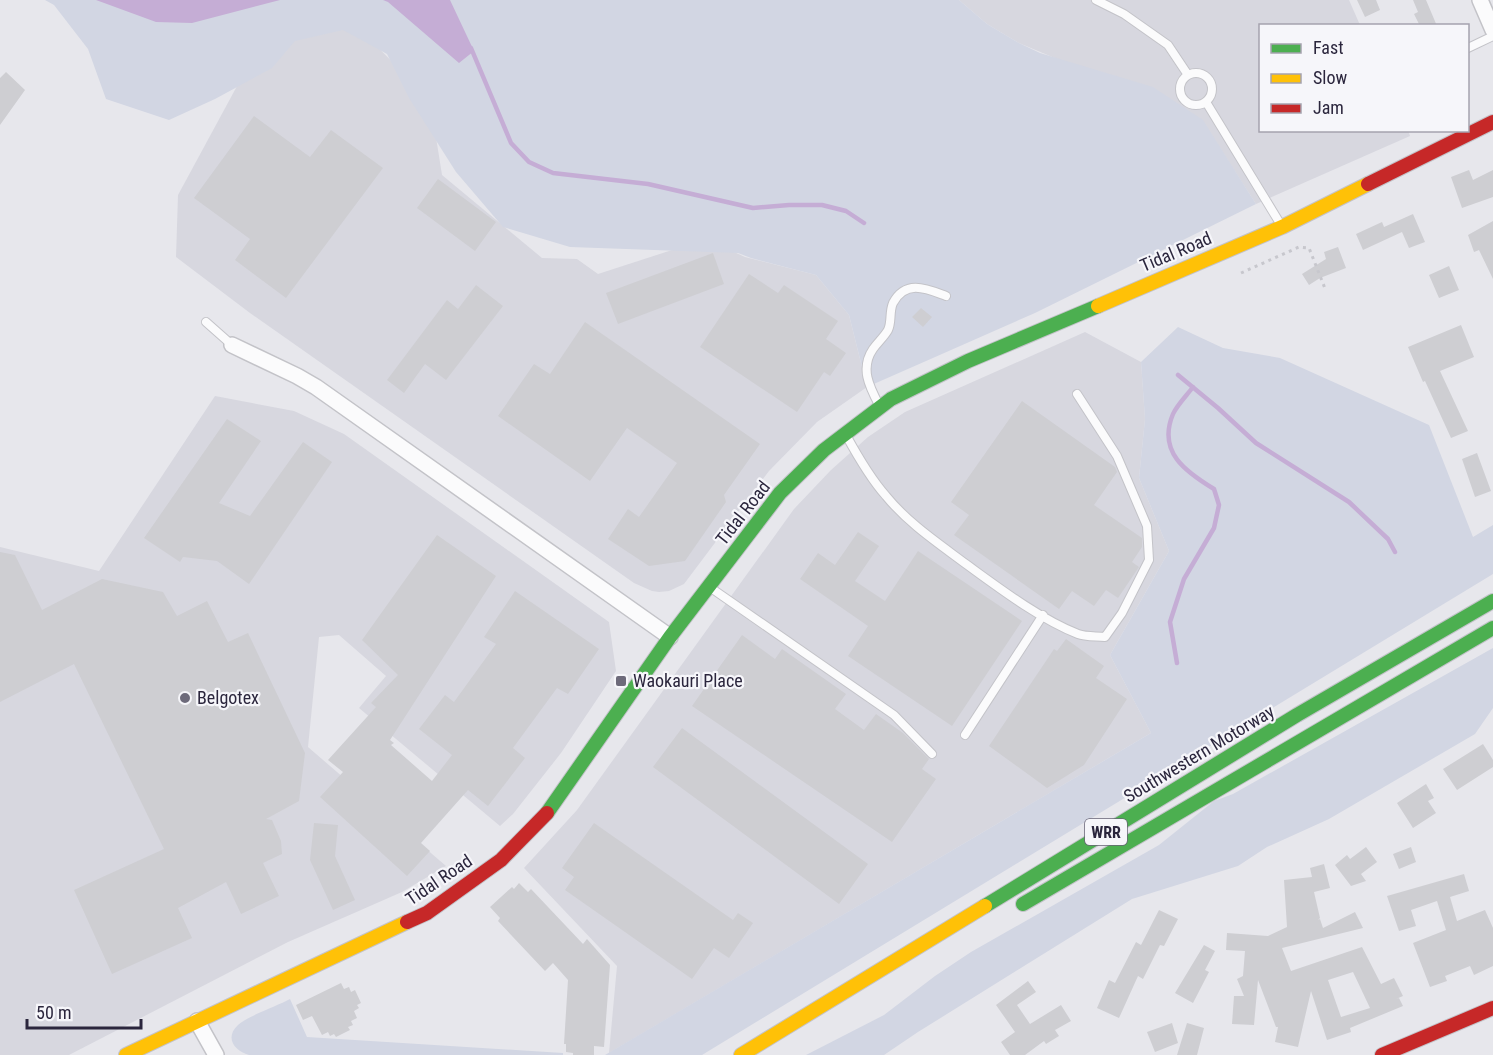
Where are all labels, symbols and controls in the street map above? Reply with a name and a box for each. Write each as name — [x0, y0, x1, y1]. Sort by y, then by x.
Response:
legend — [1259, 24, 1469, 132]
text: Fast — [1313, 37, 1344, 58]
text: Slow — [1313, 67, 1348, 88]
text: Jam — [1313, 97, 1344, 118]
street label: Tidal Road — [1137, 227, 1215, 276]
street label: Tidal Road — [711, 476, 774, 549]
place label: Waokauri Place — [633, 670, 743, 691]
marker: Waokauri Place — [614, 674, 628, 688]
place label: Belgotex — [197, 687, 259, 708]
marker: Belgotex — [178, 691, 192, 705]
street label: Southwestern Motorway — [1120, 700, 1278, 807]
road number: WRR — [1085, 819, 1127, 845]
street label: Tidal Road — [402, 850, 476, 909]
scale bar — [27, 992, 141, 1030]
text: 50 m — [36, 1002, 71, 1023]

